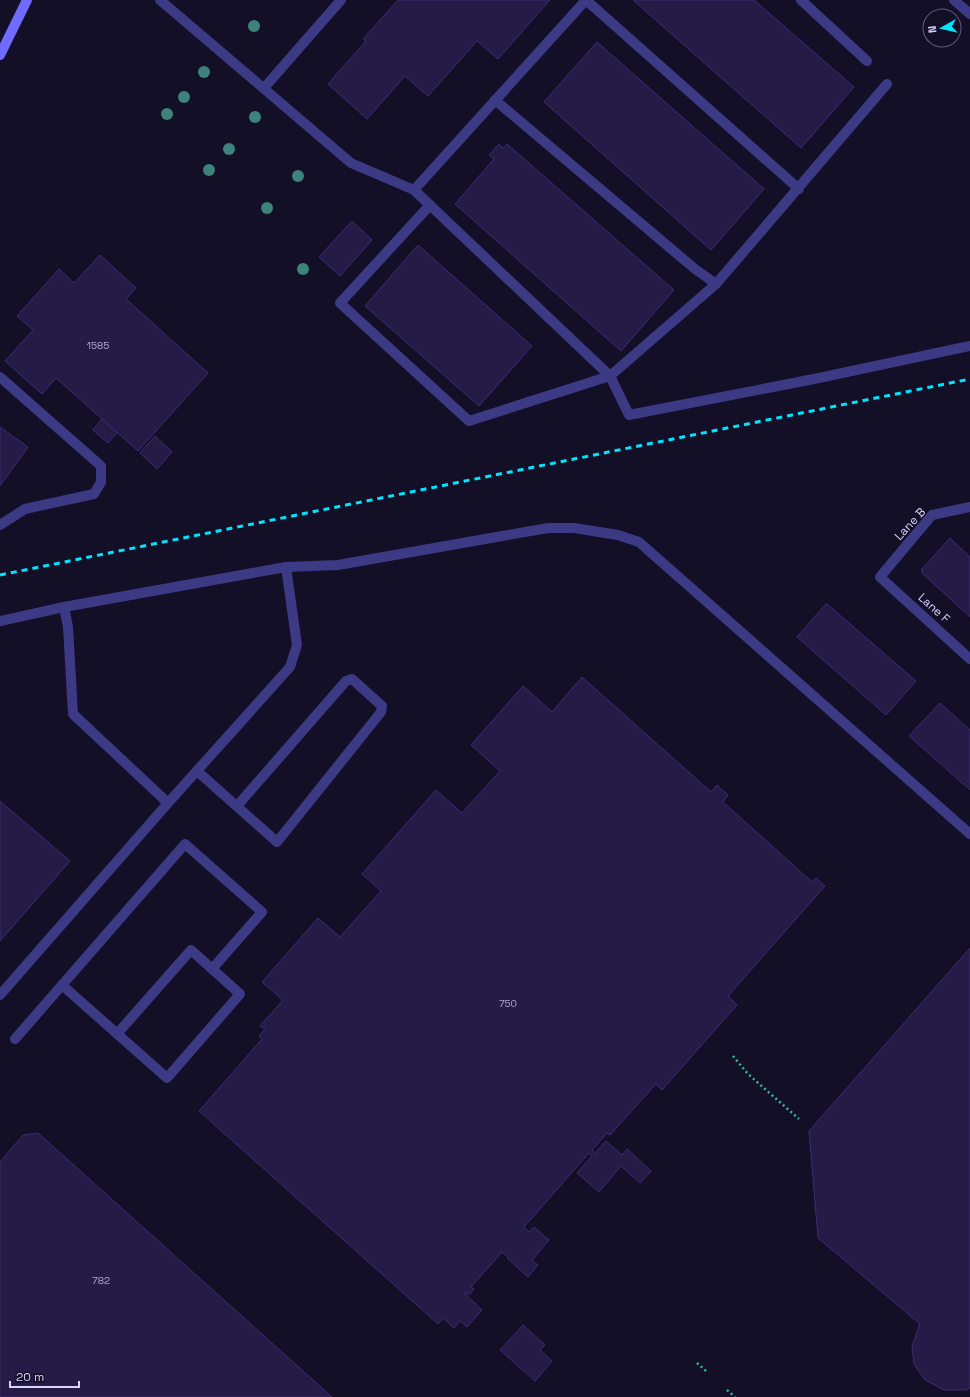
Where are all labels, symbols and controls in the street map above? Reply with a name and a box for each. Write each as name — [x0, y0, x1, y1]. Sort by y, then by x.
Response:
north arrow — [922, 8, 962, 48]
text: N — [925, 25, 940, 34]
house number: 1585 — [87, 339, 109, 352]
street label: Lane B — [891, 504, 929, 544]
street label: Lane F — [915, 590, 954, 627]
house number: 750 — [499, 997, 517, 1010]
house number: 782 — [92, 1274, 110, 1287]
scale bar — [10, 1363, 79, 1389]
text: 20 m — [16, 1369, 44, 1385]

